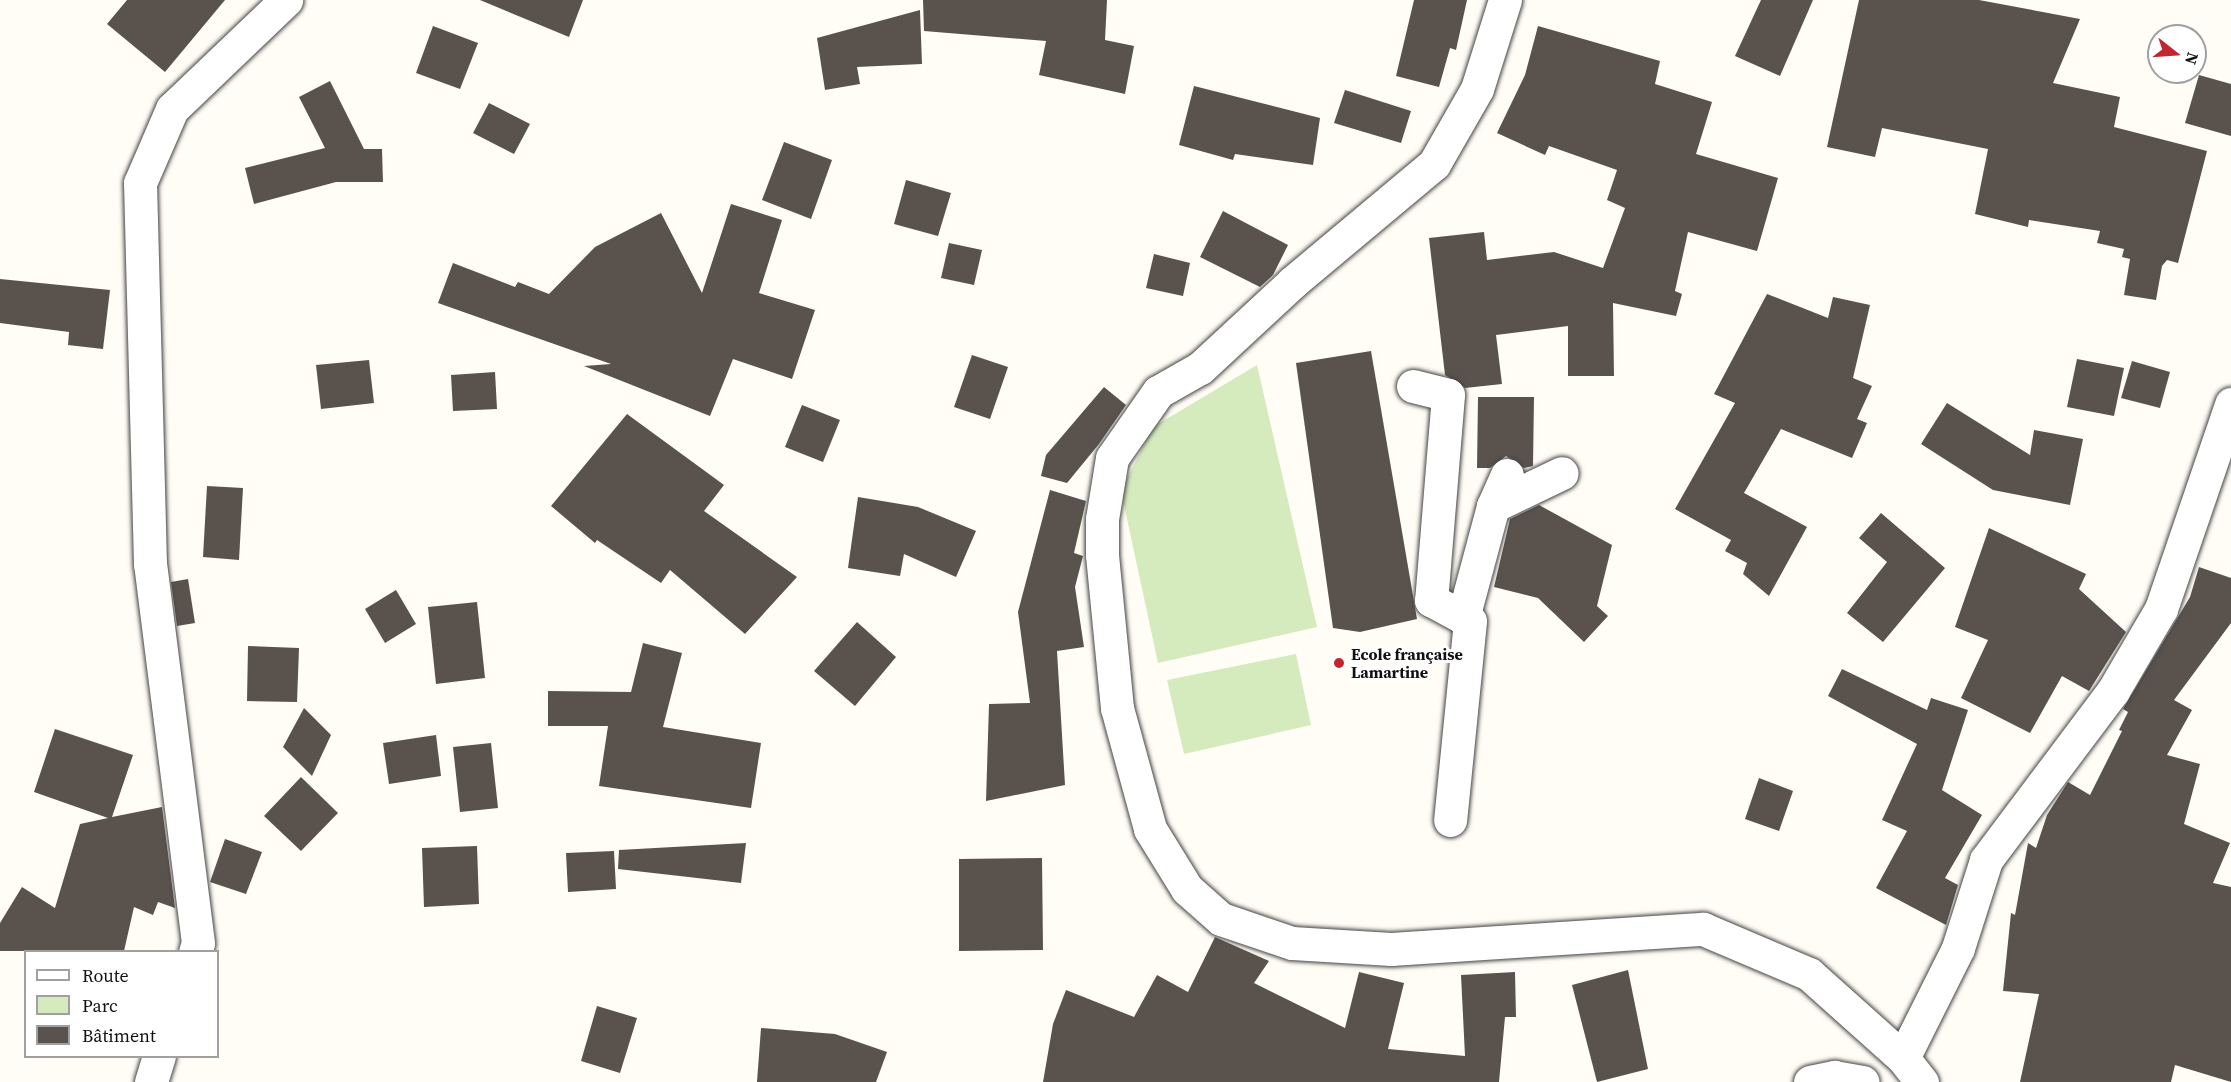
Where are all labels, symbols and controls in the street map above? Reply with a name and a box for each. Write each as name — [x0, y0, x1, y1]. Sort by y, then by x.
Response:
north arrow — [2147, 24, 2207, 84]
text: N — [2180, 50, 2205, 67]
place label: Ecole française Lamartine — [1351, 644, 1463, 682]
marker: Ecole française Lamartine — [1332, 656, 1346, 670]
legend — [24, 950, 219, 1058]
text: Route — [82, 963, 129, 988]
text: Parc — [82, 993, 118, 1018]
text: Bâtiment — [82, 1023, 156, 1048]

